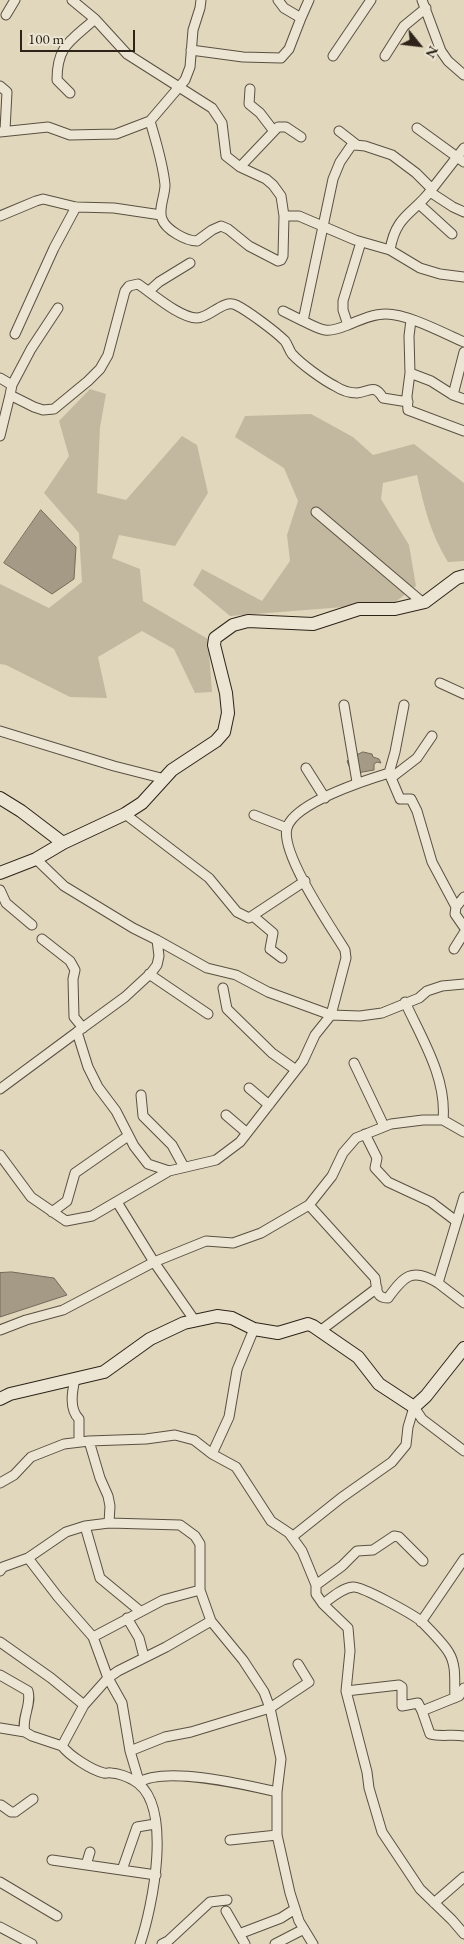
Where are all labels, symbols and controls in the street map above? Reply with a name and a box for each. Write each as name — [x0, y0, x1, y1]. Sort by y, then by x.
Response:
scale bar — [22, 20, 138, 52]
north arrow — [394, 20, 444, 70]
text: 100 m — [28, 29, 64, 48]
text: N — [422, 43, 443, 62]

